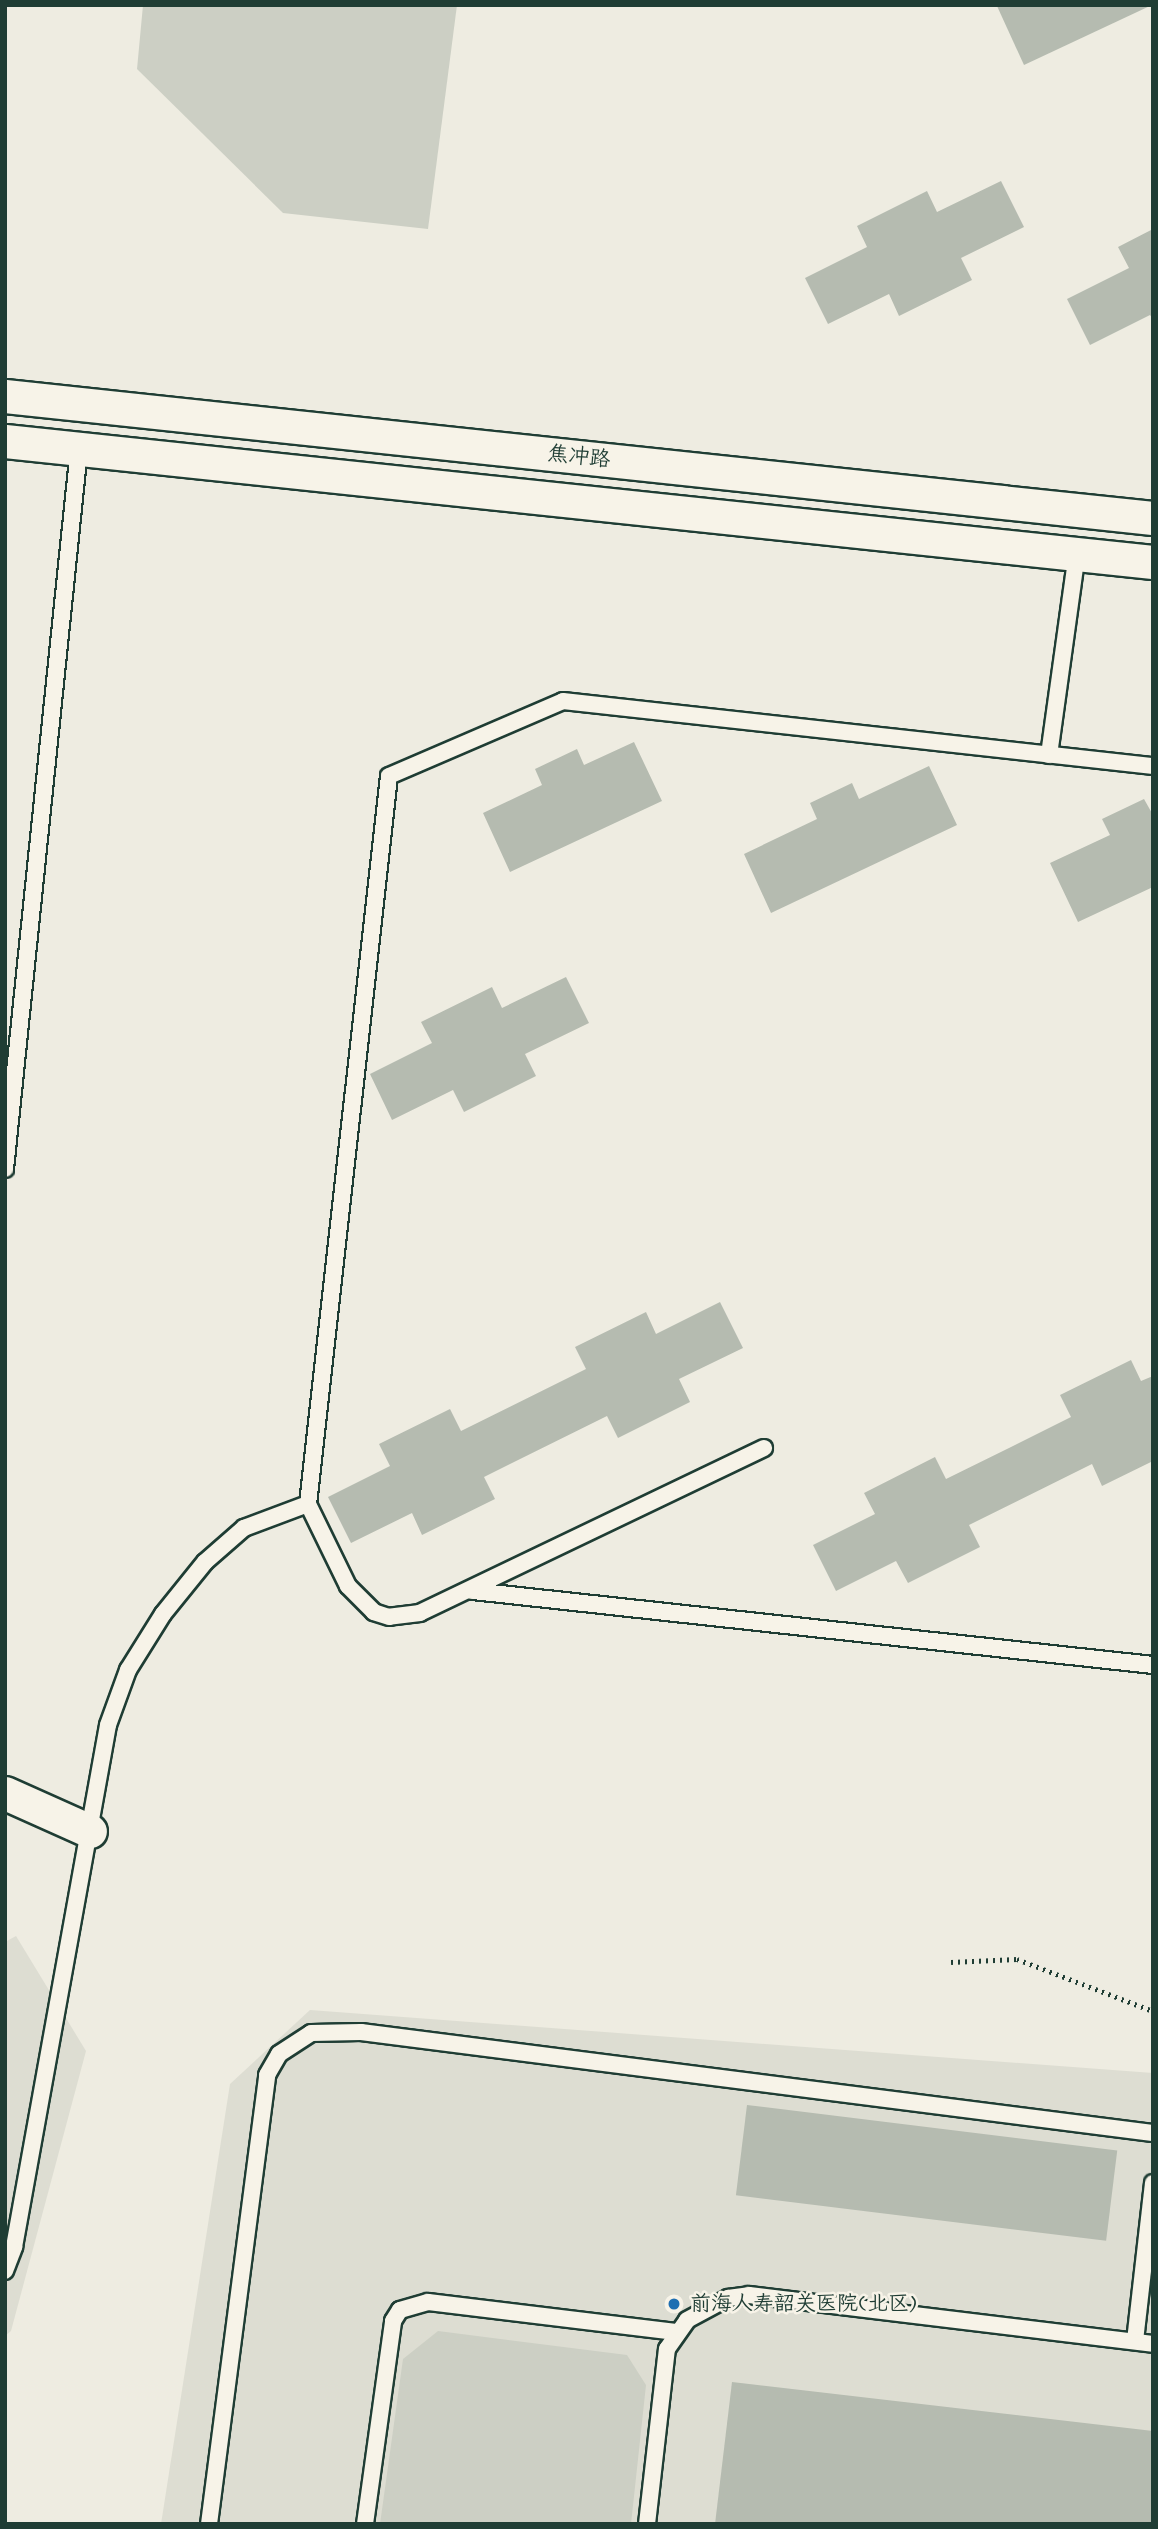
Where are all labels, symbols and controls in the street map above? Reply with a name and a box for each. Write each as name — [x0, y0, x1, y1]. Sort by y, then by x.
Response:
street label: 焦冲路 — [546, 441, 612, 473]
place label: 前海人寿韶关医院(北区) — [690, 2291, 916, 2317]
marker: 前海人寿韶关医院(北区) — [664, 2294, 684, 2314]

